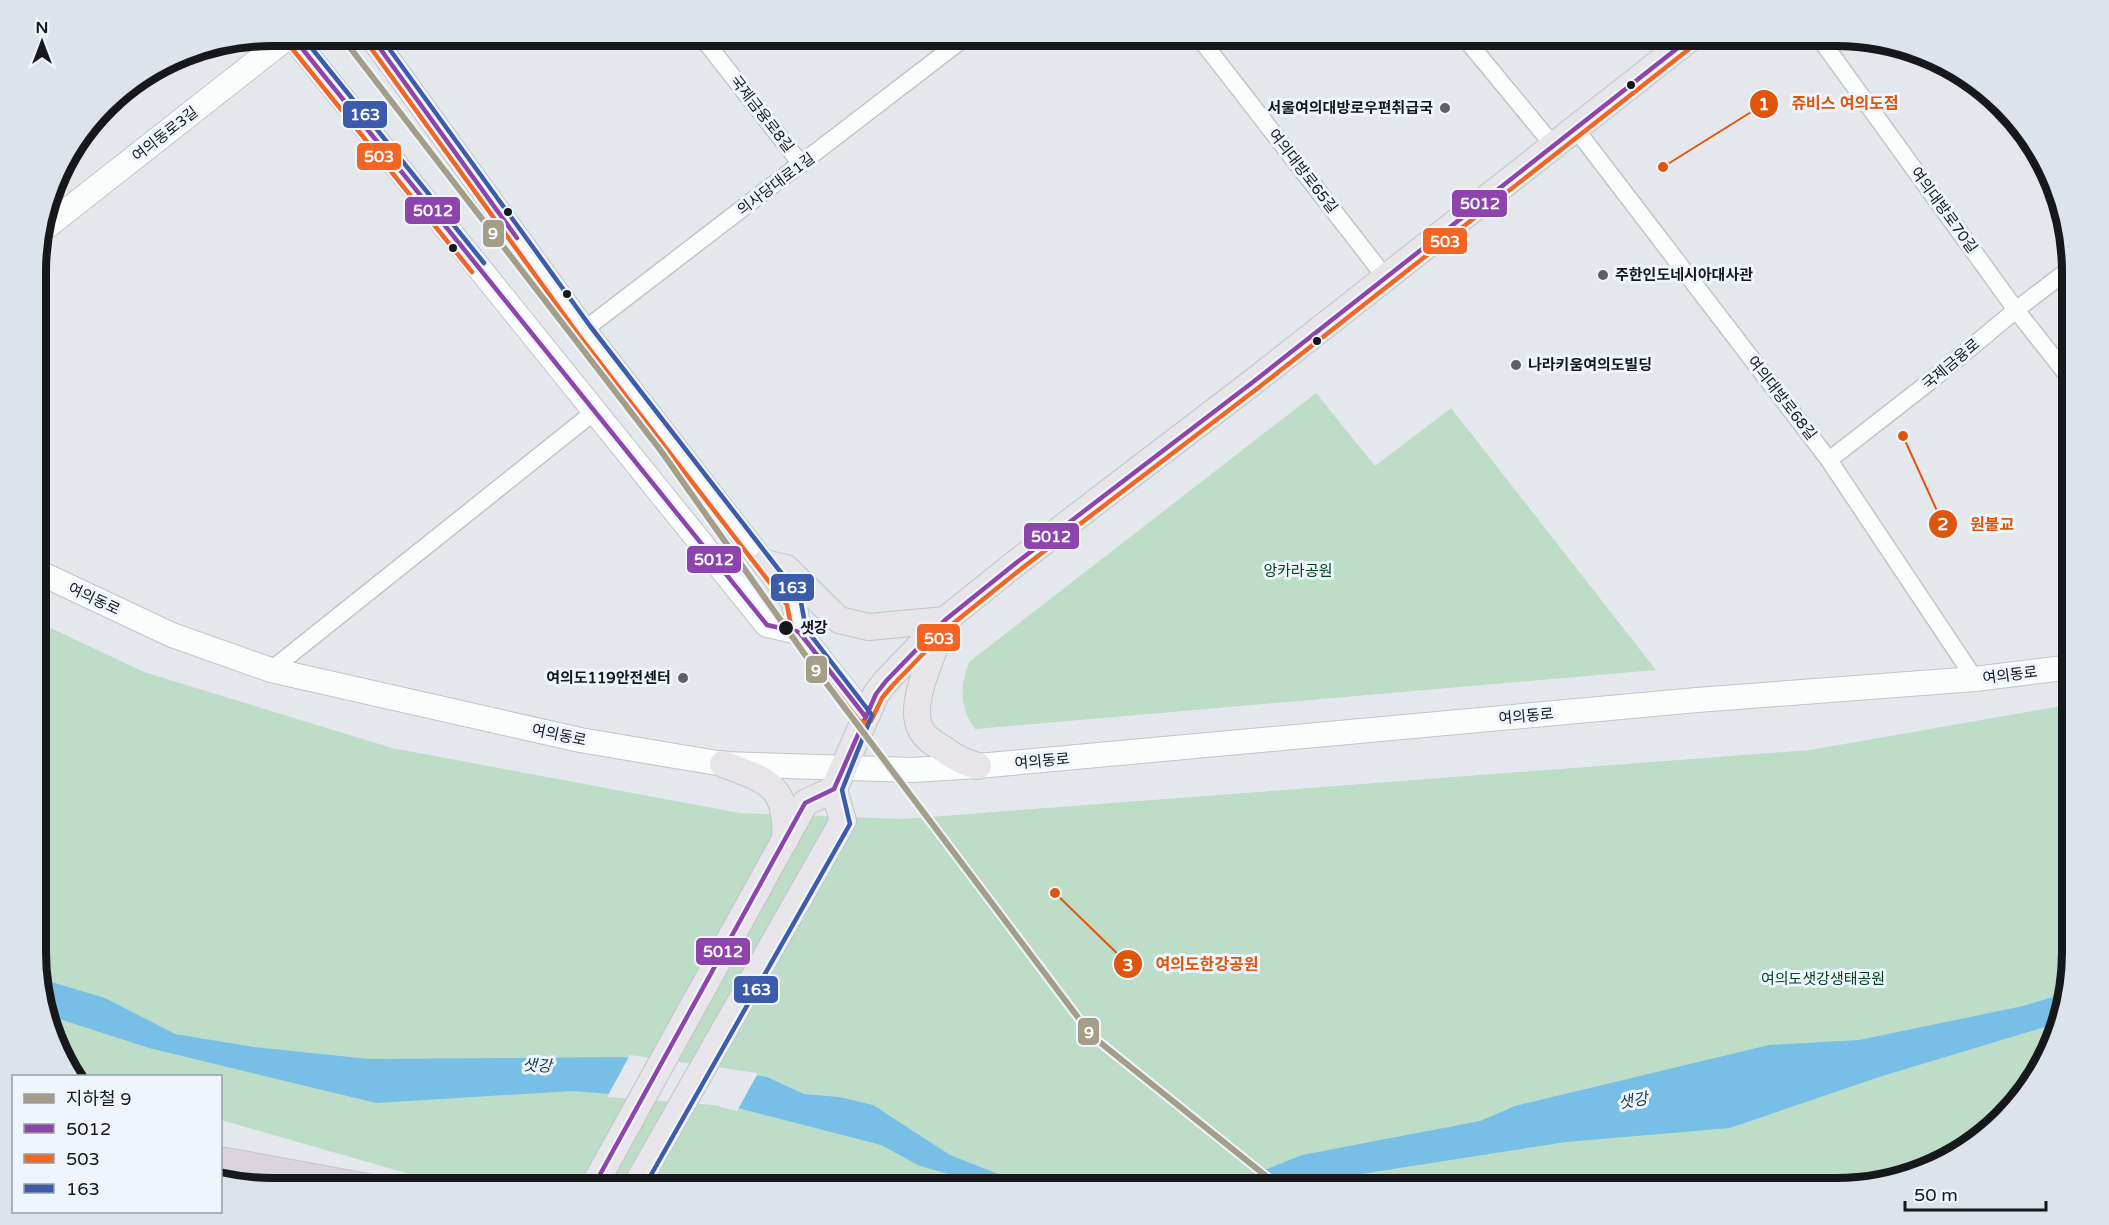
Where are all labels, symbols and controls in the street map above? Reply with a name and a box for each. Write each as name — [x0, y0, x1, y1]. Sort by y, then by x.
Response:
north arrow — [12, 12, 72, 72]
text: N — [36, 18, 48, 38]
street label: 국제금융로8길 — [727, 72, 797, 156]
unlabelled marker — [1625, 79, 1637, 91]
callout: 쥬비스 여의도점 — [1749, 87, 1910, 121]
text: 1 — [1758, 93, 1770, 115]
text: 쥬비스 여의도점 — [1791, 94, 1899, 114]
place label: 서울여의대방로우편취급국 — [1267, 99, 1433, 117]
line badge: 163 — [342, 100, 388, 129]
marker: 서울여의대방로우편취급국 — [1438, 101, 1452, 115]
street label: 여의동로3길 — [129, 103, 201, 165]
text: 163 — [350, 105, 380, 125]
street label: 여의대방로65길 — [1265, 125, 1341, 217]
line badge: 503 — [356, 142, 402, 171]
text: 503 — [364, 147, 394, 167]
street label: 의사당대로1길 — [734, 149, 818, 219]
street label: 여의대방로70길 — [1907, 164, 1981, 256]
line badge: 5012 — [1451, 189, 1508, 218]
text: 5012 — [1460, 194, 1500, 214]
line badge: 5012 — [404, 196, 461, 225]
text: 5012 — [413, 201, 453, 221]
unlabelled marker — [502, 206, 514, 218]
line badge: 9 — [482, 219, 505, 248]
text: 9 — [488, 224, 498, 244]
line badge: 503 — [1422, 227, 1468, 255]
text: 503 — [1430, 232, 1460, 252]
unlabelled marker — [447, 242, 459, 254]
place label: 주한인도네시아대사관 — [1615, 266, 1753, 284]
marker: 주한인도네시아대사관 — [1596, 268, 1610, 282]
unlabelled marker — [561, 288, 573, 300]
unlabelled marker — [1311, 335, 1323, 347]
street label: 국제금융로 — [1919, 335, 1983, 393]
street label: 여의대방로68길 — [1744, 352, 1820, 444]
place label: 나라키움여의도빌딩 — [1528, 356, 1652, 374]
marker: 나라키움여의도빌딩 — [1509, 358, 1523, 372]
callout: 원불교 — [1928, 507, 2026, 541]
text: 2 — [1937, 513, 1949, 535]
text: 원불교 — [1970, 515, 2014, 535]
line badge: 5012 — [1023, 522, 1080, 550]
text: 5012 — [1031, 527, 1071, 547]
line badge: 5012 — [686, 545, 742, 574]
text: 5012 — [694, 550, 734, 570]
park label: 앙카라공원 — [1263, 562, 1333, 580]
line badge: 163 — [770, 573, 815, 602]
text: 163 — [777, 578, 807, 598]
street label: 여의동로 — [65, 579, 123, 619]
marker: 샛강 — [777, 619, 795, 637]
place label: 샛강 — [800, 619, 828, 637]
line badge: 503 — [916, 623, 961, 652]
text: 503 — [924, 629, 954, 649]
line badge: 9 — [805, 655, 828, 684]
text: 9 — [811, 661, 821, 681]
street label: 여의동로 — [1982, 663, 2038, 687]
place label: 여의도119안전센터 — [546, 669, 671, 687]
marker: 여의도119안전센터 — [676, 671, 690, 685]
street label: 여의동로 — [1498, 705, 1554, 727]
street label: 여의동로 — [530, 720, 588, 750]
street label: 여의동로 — [1014, 750, 1070, 772]
line badge: 5012 — [695, 937, 751, 966]
text: 5012 — [703, 942, 743, 962]
callout: 여의도한강공원 — [1113, 947, 1270, 981]
text: 3 — [1122, 954, 1134, 976]
text: 여의도한강공원 — [1155, 955, 1259, 975]
park label: 여의도샛강생태공원 — [1761, 970, 1885, 988]
line badge: 163 — [733, 975, 779, 1004]
text: 163 — [741, 980, 771, 1000]
line badge: 9 — [1077, 1017, 1100, 1046]
text: 9 — [1084, 1023, 1094, 1043]
water label: 샛강 — [522, 1055, 554, 1077]
legend — [12, 1075, 222, 1213]
text: 지하철 9 — [66, 1088, 132, 1110]
water label: 샛강 — [1617, 1088, 1652, 1113]
text: 5012 — [66, 1118, 111, 1140]
text: 503 — [66, 1148, 100, 1170]
scale bar — [1905, 1174, 2046, 1212]
text: 163 — [66, 1178, 100, 1200]
text: 50 m — [1914, 1184, 1958, 1206]

